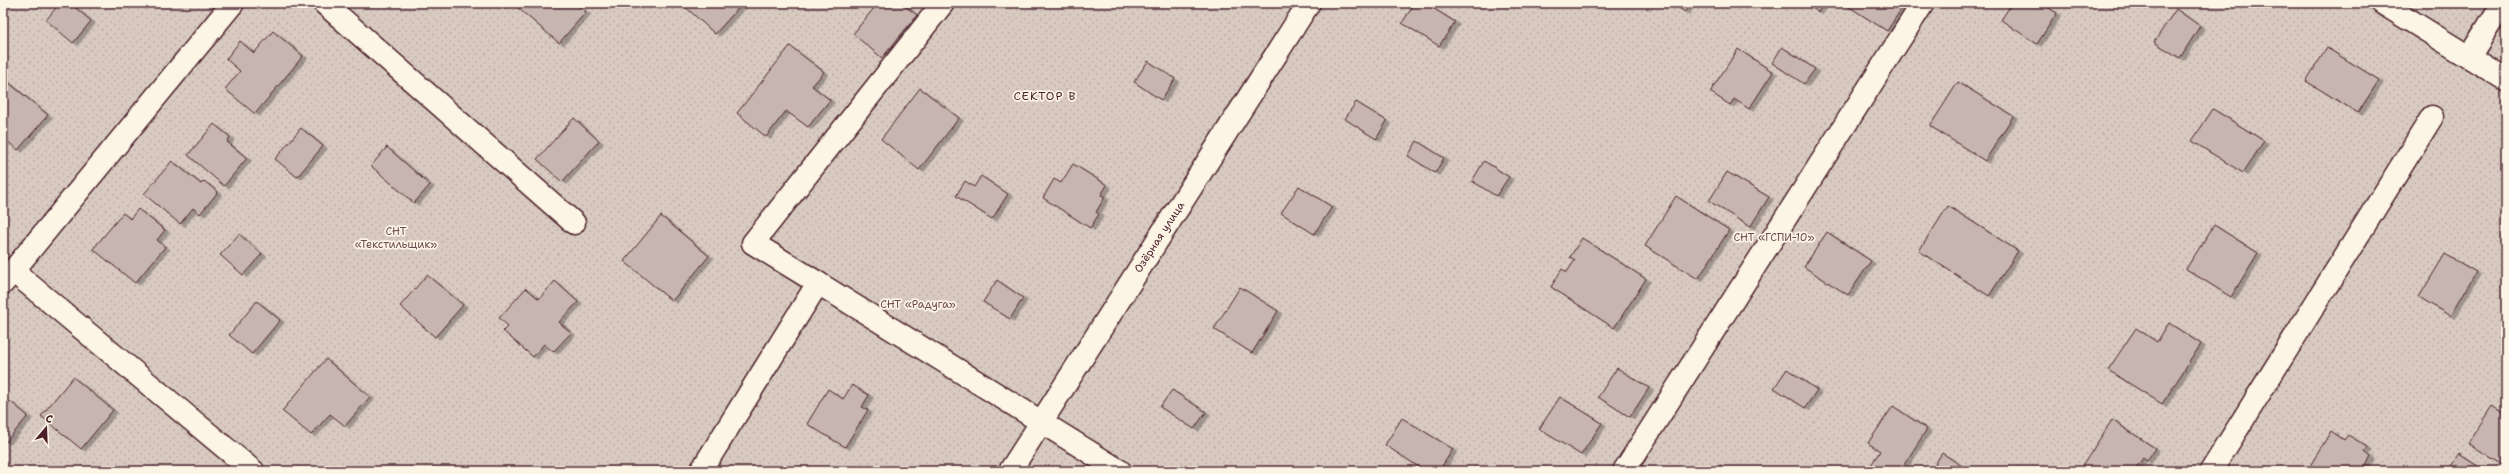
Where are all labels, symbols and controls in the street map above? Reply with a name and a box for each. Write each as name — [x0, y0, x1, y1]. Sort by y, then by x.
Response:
district label: СЕКТОР В — [1013, 88, 1077, 104]
street label: Озёрная улица — [1131, 199, 1188, 276]
park label: СНТ «Текстильщик» — [355, 224, 437, 252]
park label: СНТ «ГСПИ-10» — [1734, 230, 1814, 245]
park label: СНТ «Радуга» — [880, 297, 956, 312]
north arrow — [26, 408, 66, 448]
text: С — [43, 411, 55, 427]

